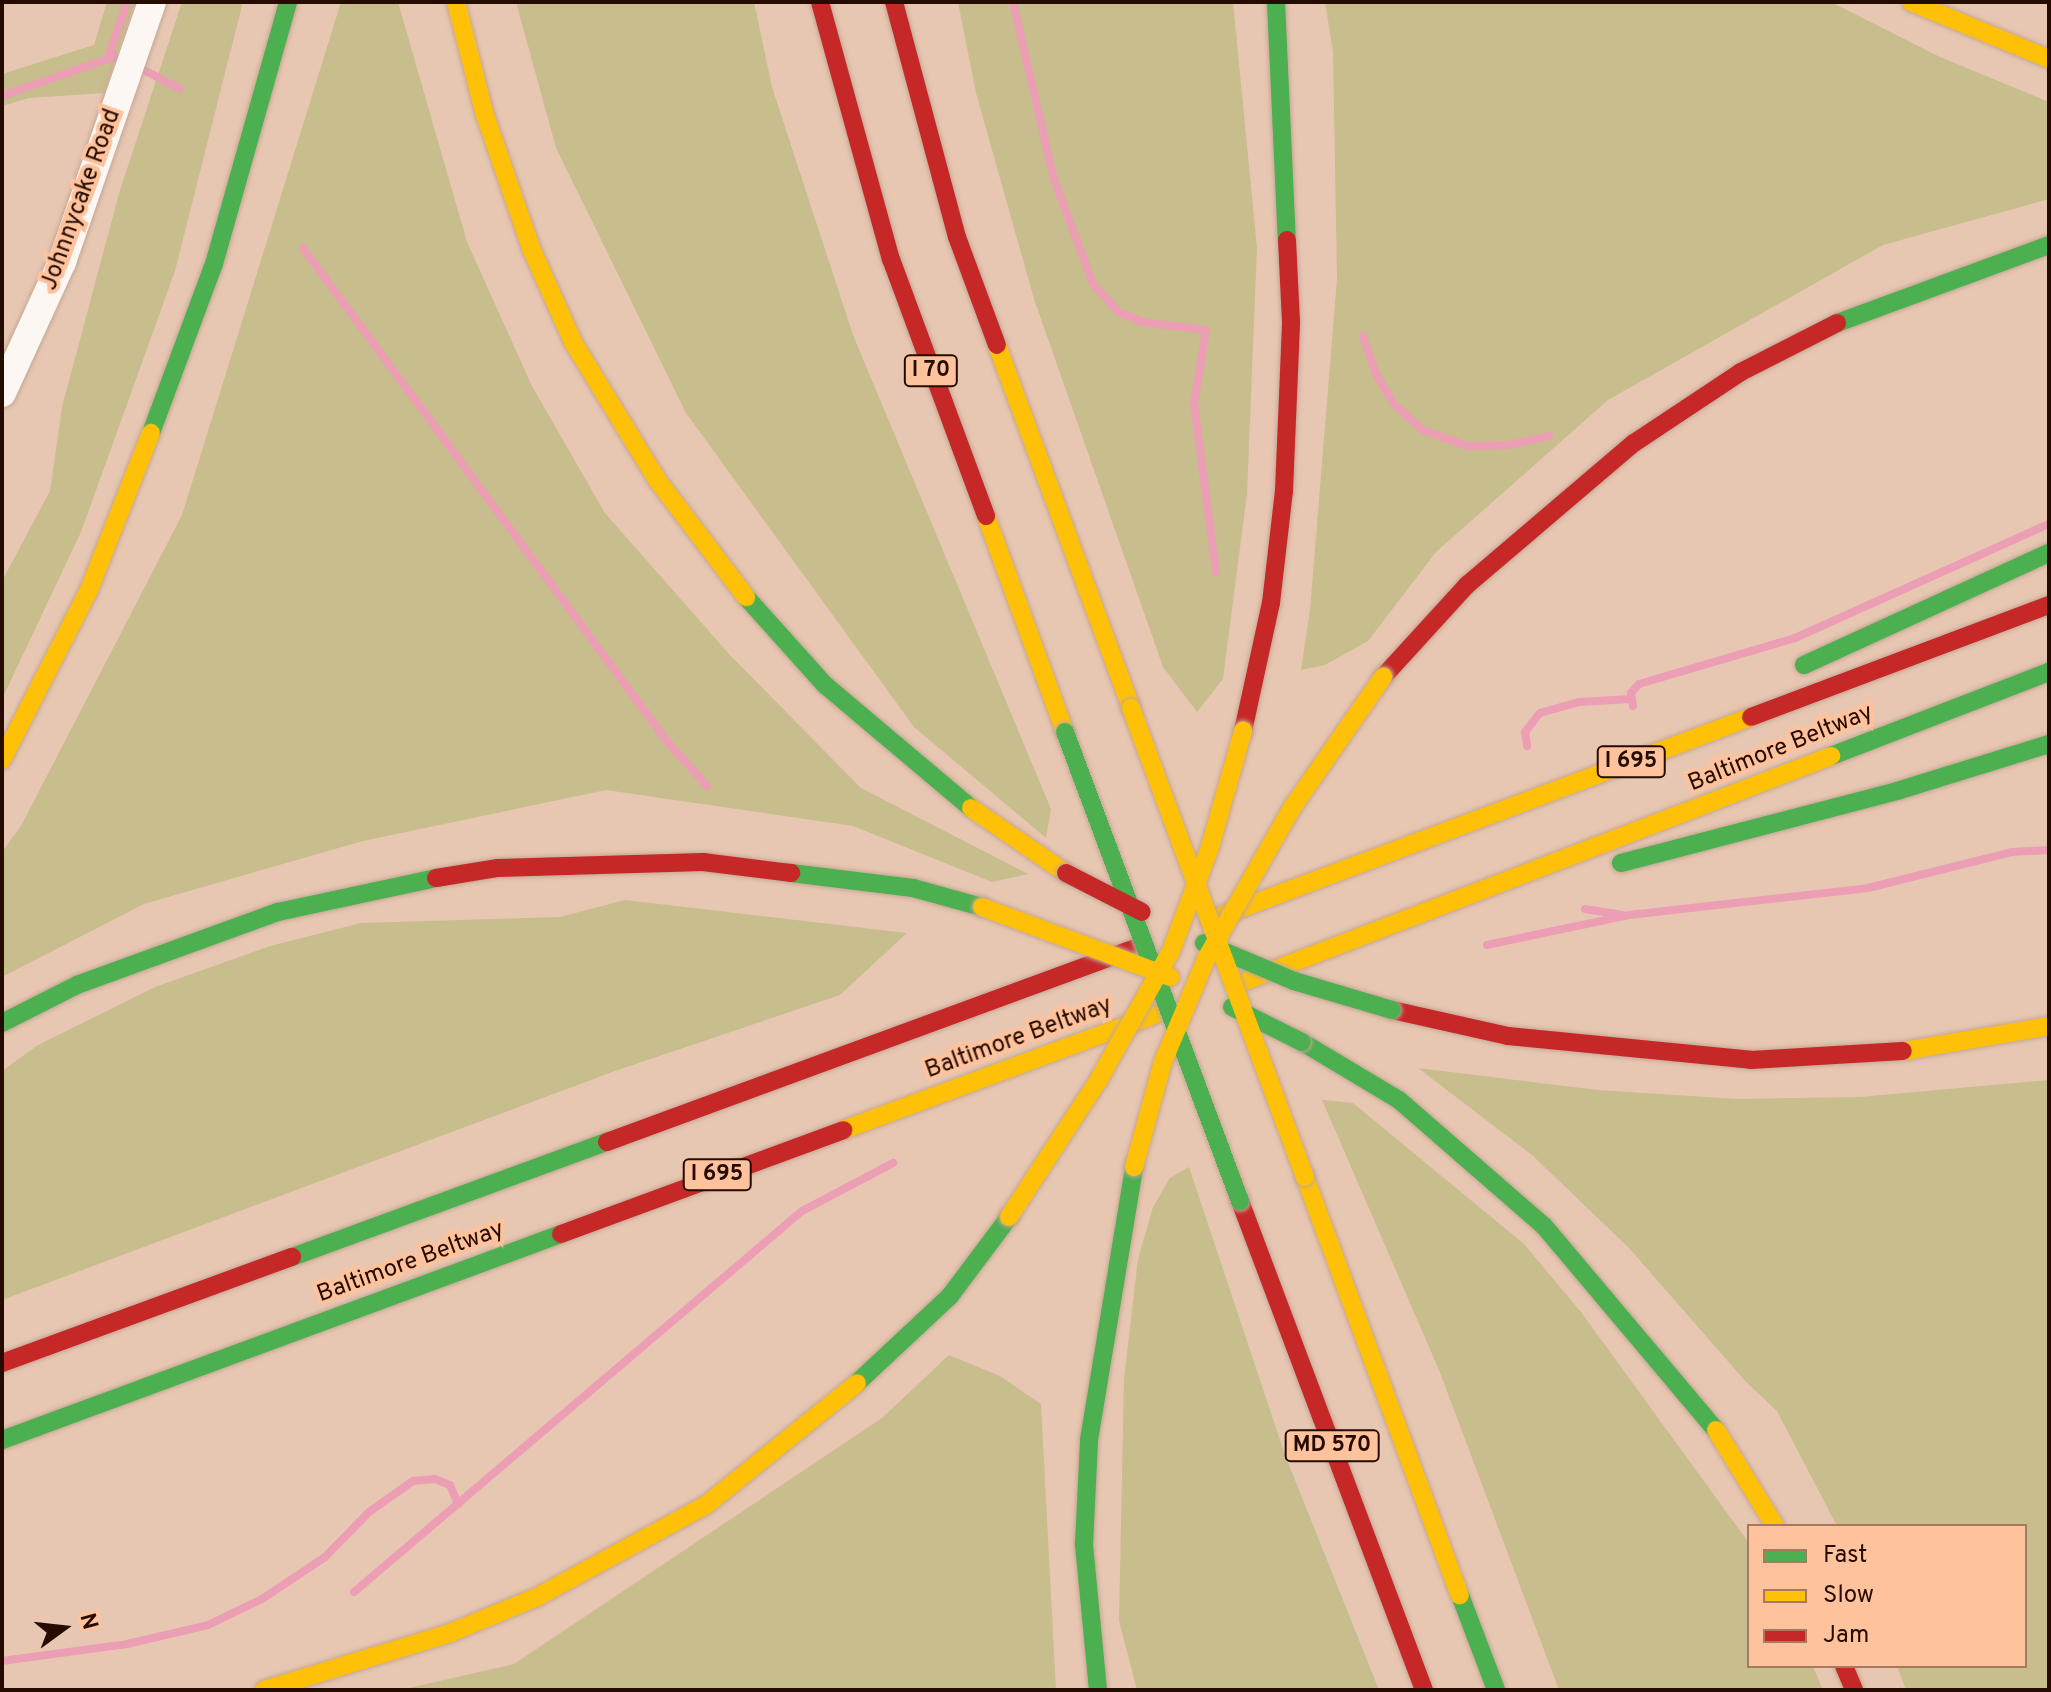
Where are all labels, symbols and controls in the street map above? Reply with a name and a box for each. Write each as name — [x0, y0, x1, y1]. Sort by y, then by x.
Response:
street label: Johnnycake Road — [36, 105, 128, 295]
road number: I 70 — [903, 353, 959, 389]
street label: Baltimore Beltway — [1684, 699, 1878, 799]
road number: I 695 — [1595, 744, 1667, 780]
street label: Baltimore Beltway — [922, 992, 1116, 1086]
road number: I 695 — [681, 1157, 753, 1193]
street label: Baltimore Beltway — [314, 1216, 508, 1310]
road number: MD 570 — [1284, 1428, 1380, 1464]
legend — [1747, 1524, 2027, 1668]
text: Fast — [1823, 1541, 1867, 1571]
text: Slow — [1823, 1581, 1874, 1611]
north arrow — [24, 1588, 104, 1668]
text: N — [73, 1611, 103, 1633]
text: Jam — [1823, 1621, 1869, 1651]

